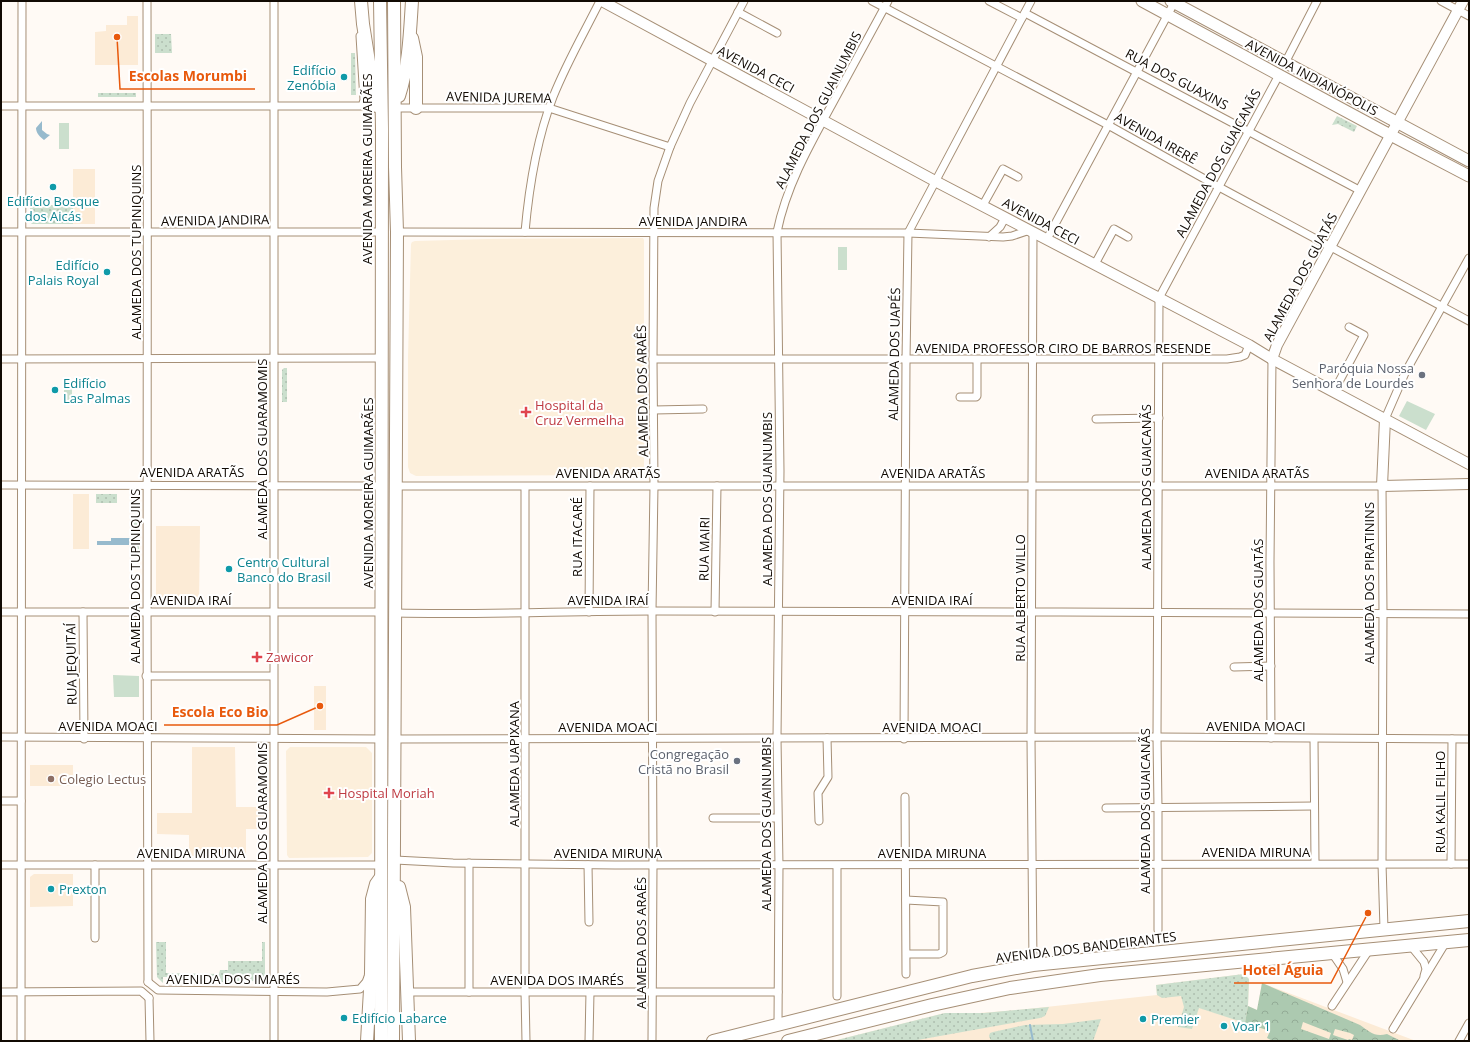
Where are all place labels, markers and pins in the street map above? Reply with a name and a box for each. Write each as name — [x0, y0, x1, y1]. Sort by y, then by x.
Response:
place label: Edifício Zenóbia — [287, 61, 336, 94]
callout: Escolas Morumbi — [120, 63, 255, 89]
marker: Edifício Zenóbia — [339, 72, 349, 82]
marker: Edifício Bosque dos Aicás — [48, 182, 58, 192]
place label: Edifício Bosque dos Aicás — [7, 192, 99, 225]
place label: Edifício Palais Royal — [28, 256, 99, 289]
marker: Edifício Palais Royal — [102, 267, 112, 277]
place label: Paróquia Nossa Senhora de Lourdes — [1292, 359, 1414, 392]
marker: Paróquia Nossa Senhora de Lourdes — [1417, 370, 1427, 380]
place label: Edifício Las Palmas — [63, 374, 130, 407]
marker: Edifício Las Palmas — [50, 385, 60, 395]
place label: Hospital da Cruz Vermelha — [535, 396, 624, 429]
marker: Hospital da Cruz Vermelha — [520, 406, 532, 418]
place label: Centro Cultural Banco do Brasil — [237, 553, 331, 586]
marker: Centro Cultural Banco do Brasil — [224, 564, 234, 574]
place label: Zawicor — [266, 648, 314, 666]
marker: Zawicor — [251, 651, 263, 663]
callout: Escola Eco Bio — [164, 699, 277, 725]
place label: Congregação Cristã no Brasil — [638, 745, 729, 778]
marker: Congregação Cristã no Brasil — [732, 756, 742, 766]
place label: Colegio Lectus — [59, 770, 146, 788]
marker: Colegio Lectus — [46, 774, 56, 784]
place label: Hospital Moriah — [338, 784, 435, 802]
marker: Hospital Moriah — [323, 787, 335, 799]
place label: Prexton — [59, 880, 107, 898]
marker: Prexton — [46, 884, 56, 894]
callout: Hotel Águia — [1234, 957, 1331, 983]
place label: Edifício Labarce — [352, 1009, 447, 1027]
place label: Premier — [1151, 1010, 1200, 1028]
marker: Edifício Labarce — [339, 1013, 349, 1023]
marker: Premier — [1138, 1014, 1148, 1024]
place label: Voar 1 — [1232, 1017, 1271, 1035]
marker: Voar 1 — [1219, 1021, 1229, 1031]

